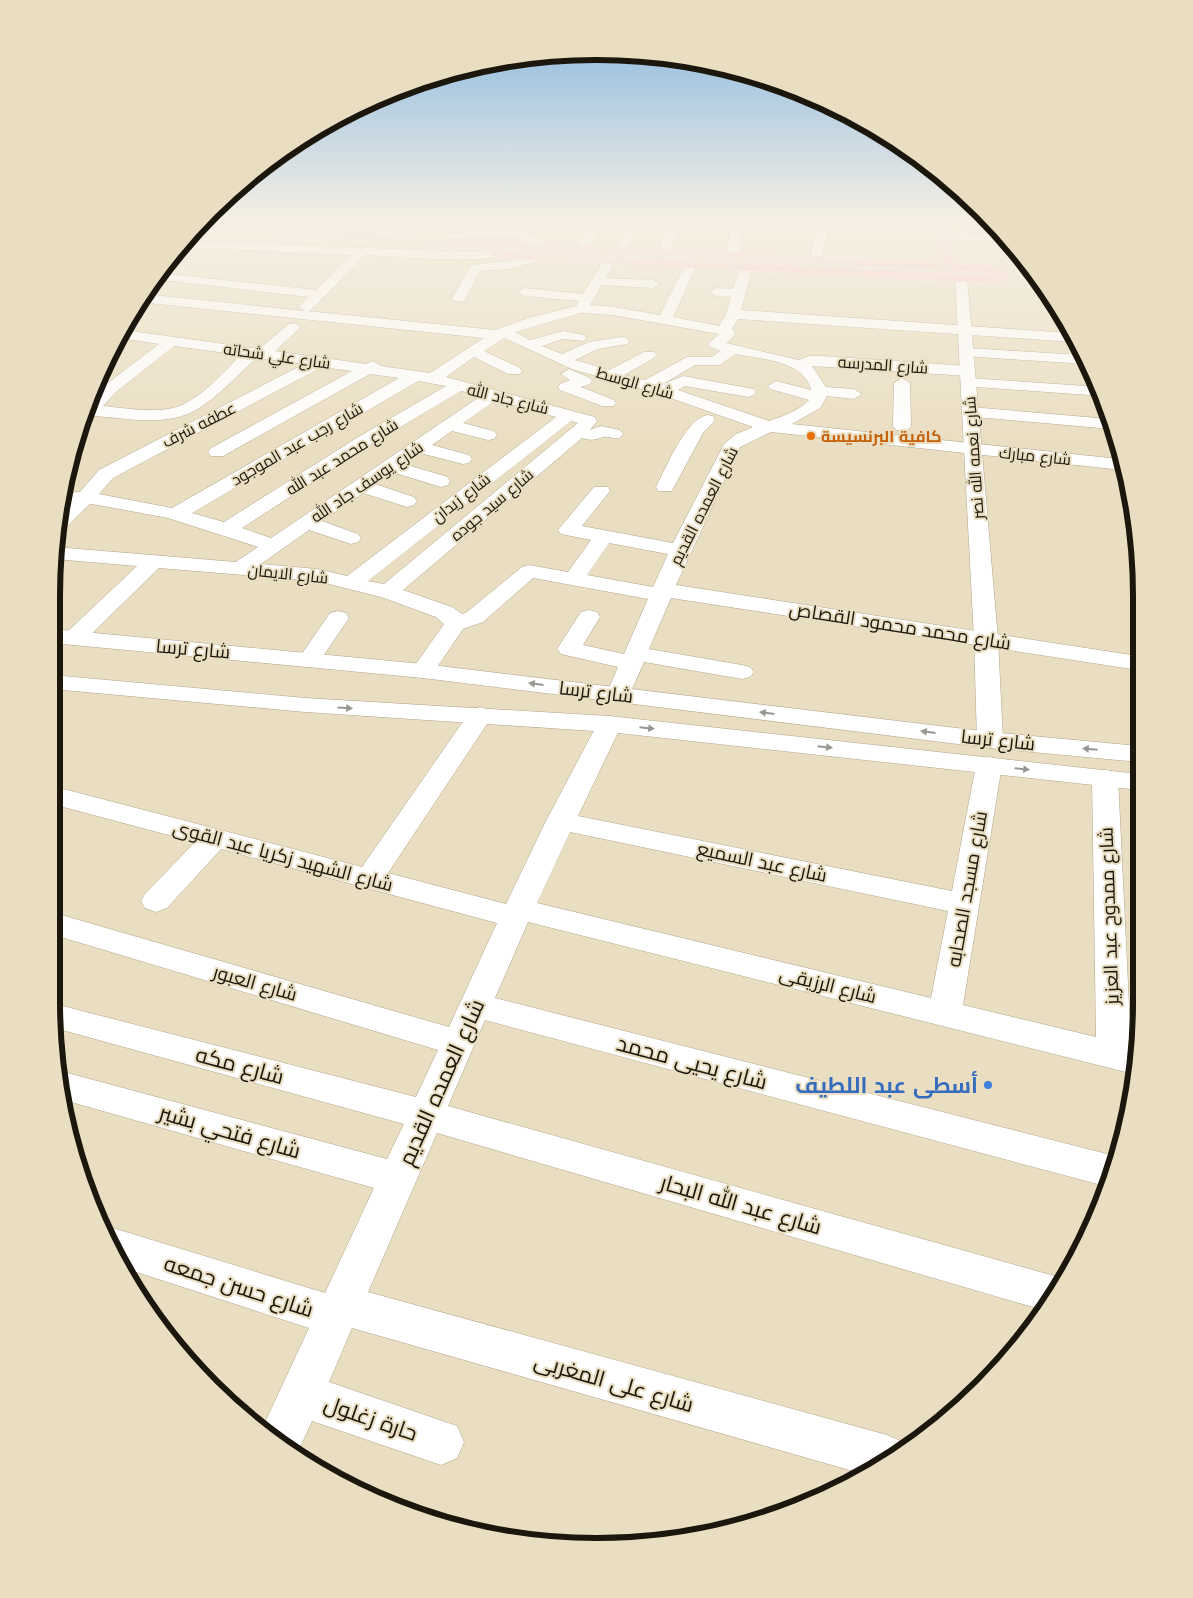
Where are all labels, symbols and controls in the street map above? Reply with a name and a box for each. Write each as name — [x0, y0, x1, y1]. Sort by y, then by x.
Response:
street label: شارع علي شحاته — [222, 337, 332, 377]
street label: شارع المدرسه — [837, 350, 929, 380]
street label: شارع الوسط — [594, 361, 676, 405]
street label: شارع جاد الله — [465, 378, 551, 420]
street label: شارع نعمه الله نصر — [958, 396, 990, 521]
street label: عطفه شرف — [158, 397, 240, 453]
street label: شارع رجب عبد الموجود — [227, 397, 367, 491]
street label: شارع محمد عبد الله — [281, 413, 403, 501]
place label: كافية البرنسيسة — [821, 425, 942, 448]
marker: كافية البرنسيسة — [805, 430, 817, 442]
street label: شارع يوسف جاد الله — [306, 436, 428, 528]
street label: شارع مبارك — [998, 441, 1072, 471]
street label: شارع العمده القديم — [664, 443, 744, 569]
street label: شارع سيد جوده — [445, 463, 539, 547]
street label: شارع زيدان — [427, 468, 495, 528]
street label: شارع الايمان — [247, 558, 329, 590]
street label: شارع محمد محمود القصاص — [787, 595, 1013, 657]
street label: شارع ترسا — [155, 632, 231, 666]
street label: شارع ترسا — [557, 674, 635, 710]
one-way arrow — [528, 680, 544, 688]
one-way arrow — [337, 704, 353, 712]
one-way arrow — [759, 709, 775, 717]
street label: شارع ترسا — [959, 723, 1037, 757]
one-way arrow — [639, 724, 655, 732]
one-way arrow — [920, 728, 936, 736]
one-way arrow — [818, 743, 834, 751]
one-way arrow — [1082, 745, 1098, 753]
one-way arrow — [1014, 765, 1030, 773]
street label: شارع مسجد الصحابه — [940, 809, 994, 969]
street label: شارع الشهيد زكريا عبد القوى — [170, 814, 396, 898]
street label: شارع ممدوح عبد العزيز — [1092, 827, 1126, 1006]
street label: شارع عبد السميع — [694, 835, 830, 889]
street label: شارع العبور — [209, 958, 300, 1008]
street label: شارع الرزيقى — [777, 960, 879, 1010]
street label: شارع العمده القديم — [390, 994, 492, 1170]
street label: شارع يحيى محمد — [613, 1027, 771, 1097]
street label: شارع مكه — [192, 1038, 288, 1092]
place label: أسطى عبد اللطيف — [795, 1069, 978, 1101]
marker: أسطى عبد اللطيف — [982, 1079, 994, 1091]
street label: شارع فتحي بشير — [153, 1095, 305, 1167]
street label: شارع عبد الله البحار — [655, 1165, 826, 1242]
street label: شارع حسن جمعه — [160, 1247, 318, 1325]
street label: شارع على المغربى — [530, 1344, 698, 1420]
street label: حارة زغلول — [320, 1387, 422, 1449]

